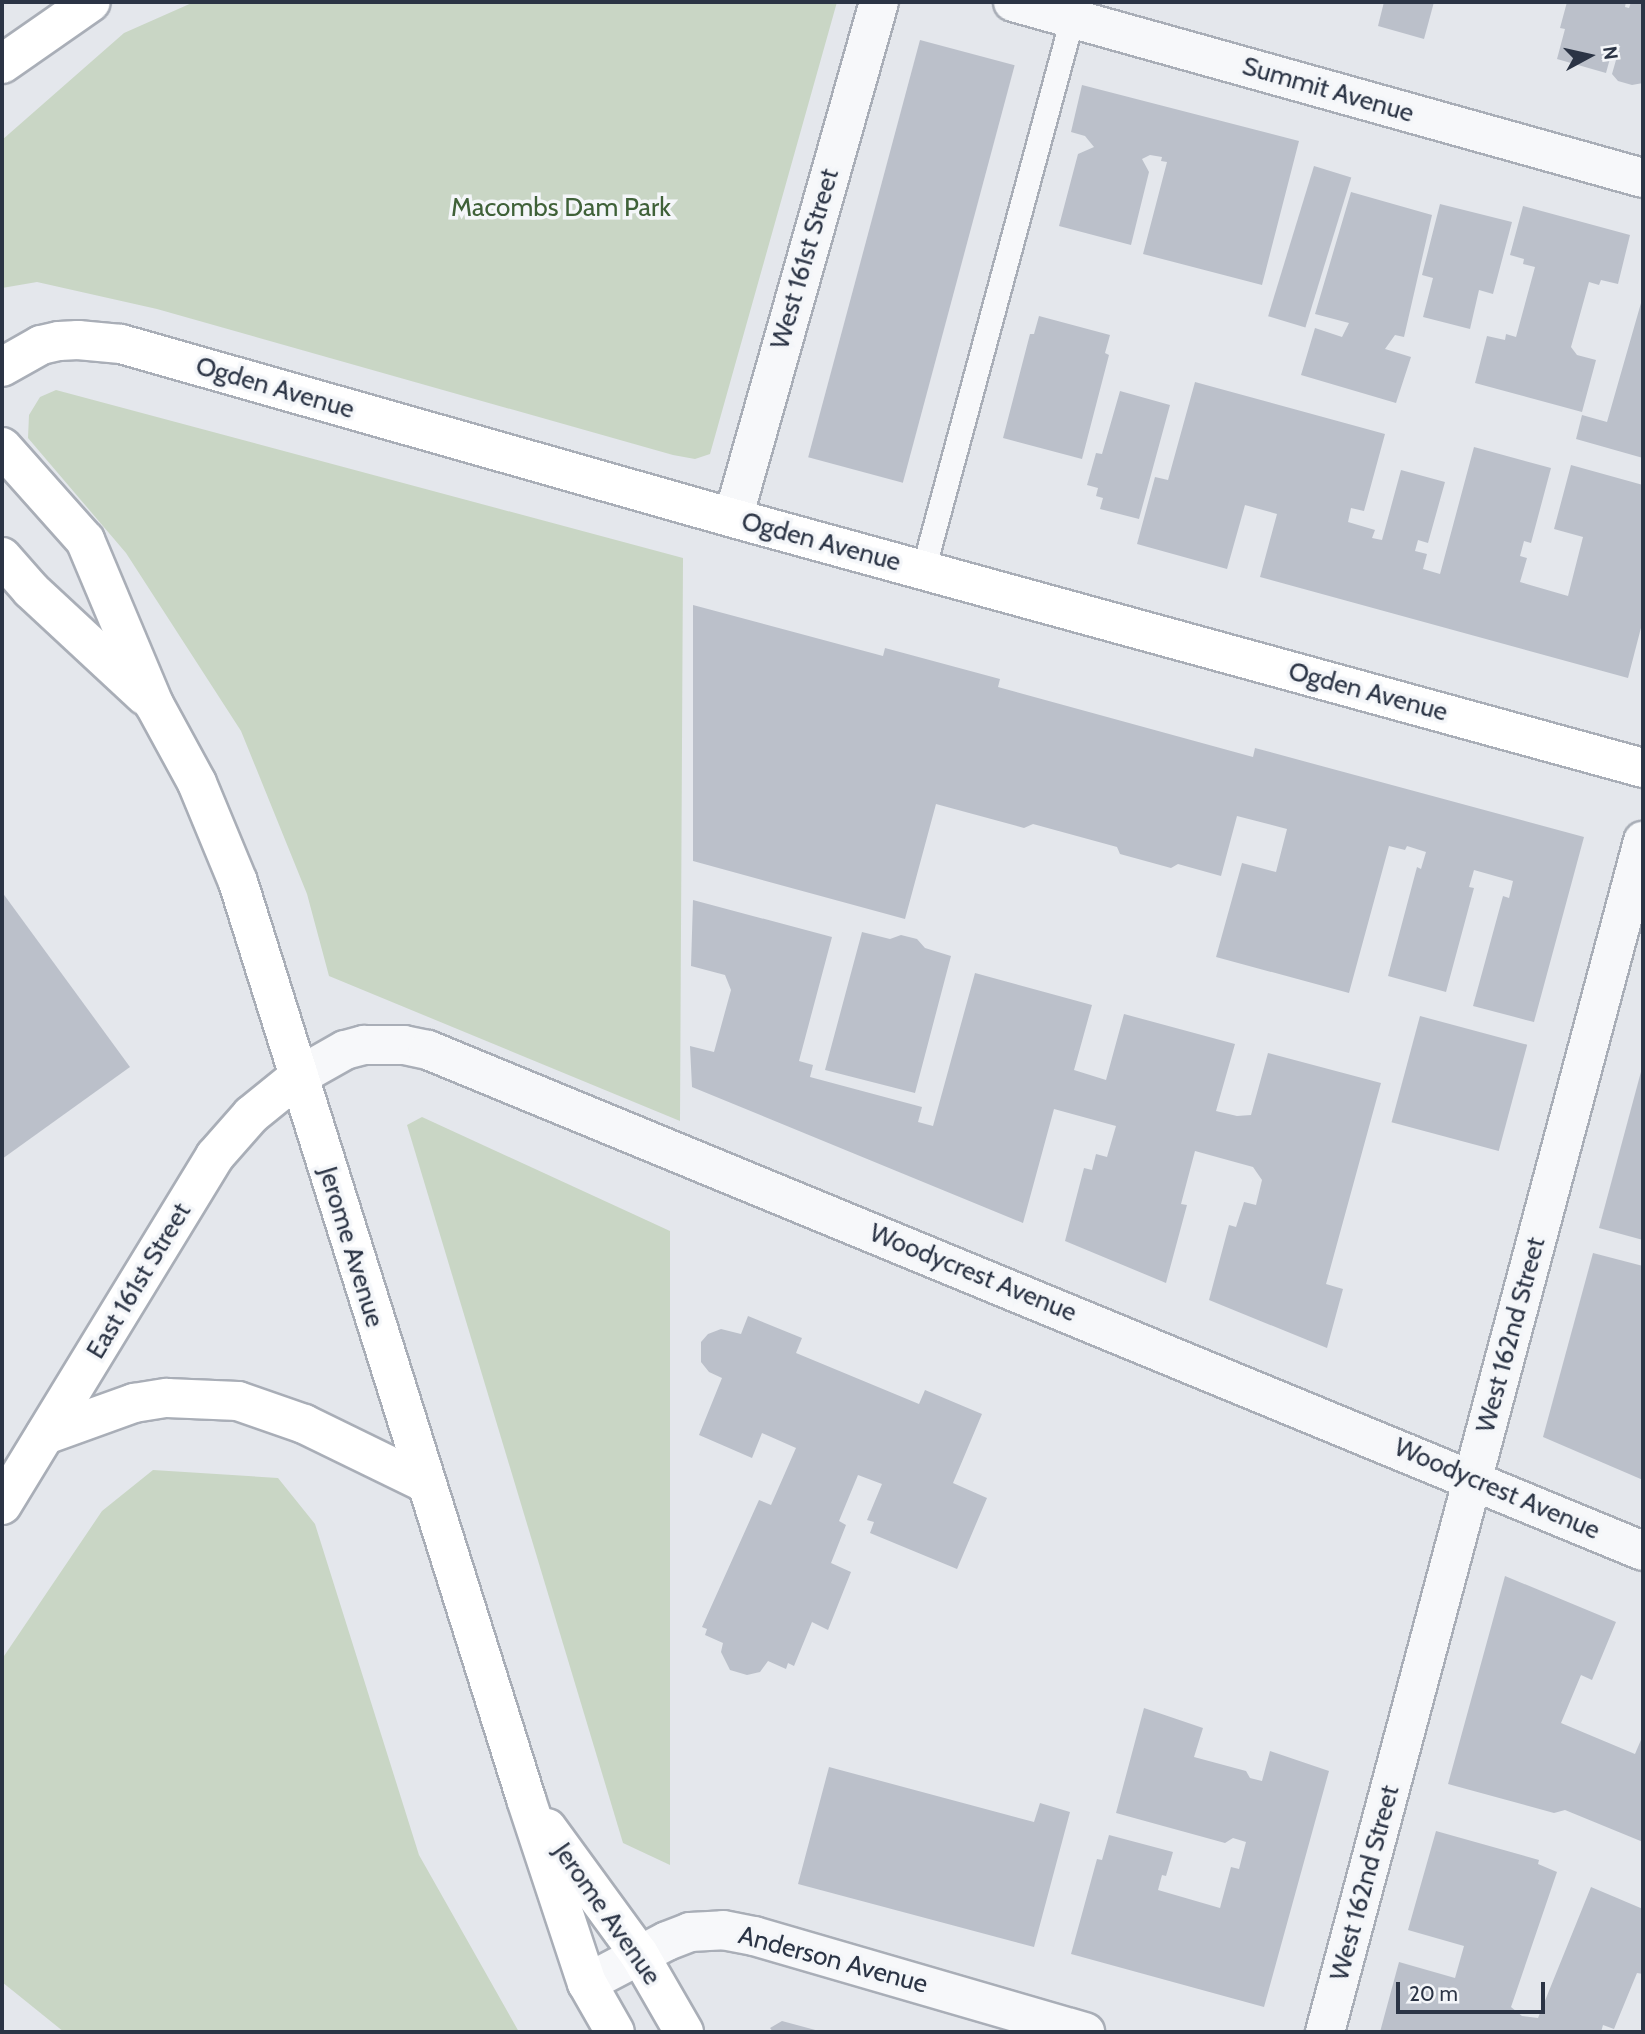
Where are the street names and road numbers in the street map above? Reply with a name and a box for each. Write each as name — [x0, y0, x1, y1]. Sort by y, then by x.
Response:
street label: Summit Avenue — [1239, 51, 1417, 129]
street label: West 161st Street — [764, 165, 846, 353]
street label: Ogden Avenue — [192, 350, 358, 426]
street label: Ogden Avenue — [738, 506, 904, 578]
street label: Ogden Avenue — [1285, 656, 1451, 728]
street label: Jerome Avenue — [312, 1163, 390, 1331]
street label: East 161st Street — [80, 1198, 198, 1364]
street label: Woodycrest Avenue — [865, 1217, 1081, 1329]
street label: West 162nd Street — [1470, 1234, 1552, 1436]
street label: Woodycrest Avenue — [1390, 1432, 1604, 1546]
street label: West 162nd Street — [1324, 1782, 1406, 1984]
street label: Jerome Avenue — [547, 1837, 667, 1991]
street label: Anderson Avenue — [735, 1920, 931, 2000]

